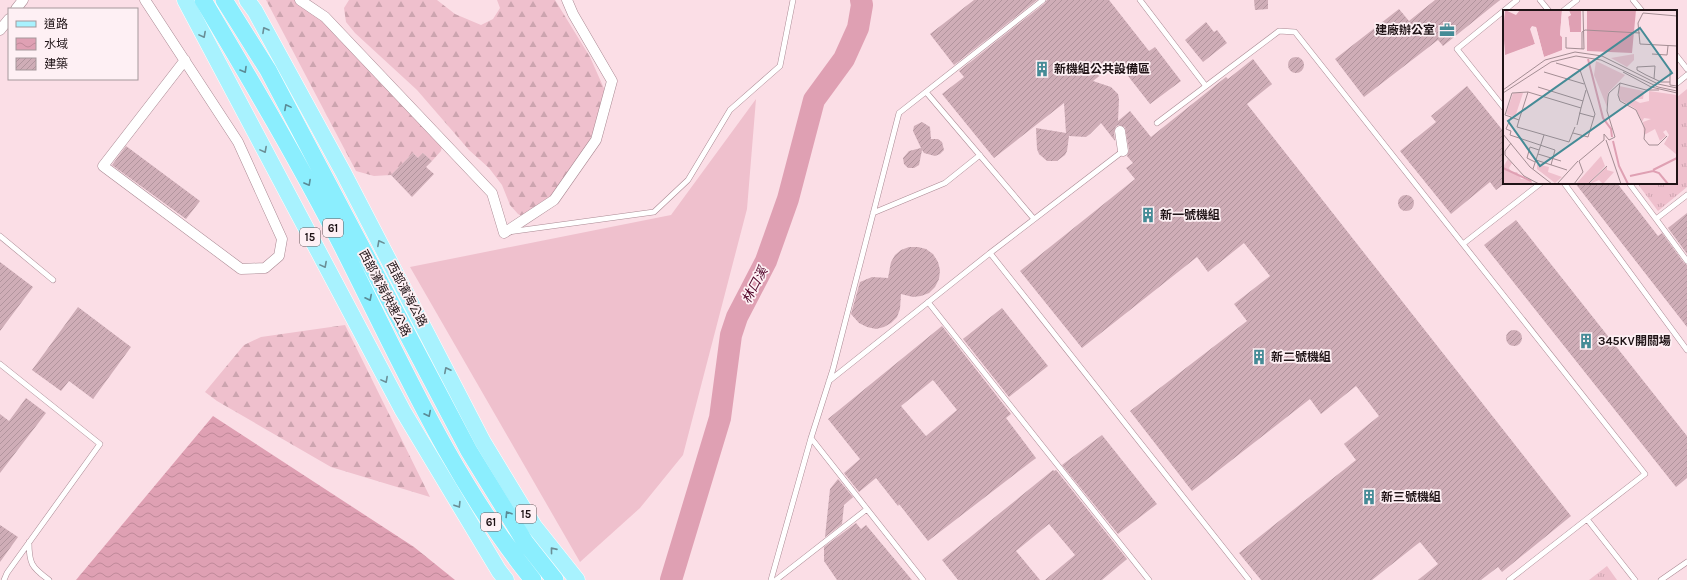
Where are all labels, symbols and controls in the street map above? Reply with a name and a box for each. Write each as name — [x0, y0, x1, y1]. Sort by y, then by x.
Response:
legend — [8, 8, 138, 80]
inset map — [1503, 10, 1677, 184]
text: 道路 — [44, 17, 68, 31]
office icon: 建廠辦公室 — [1438, 21, 1456, 39]
place label: 建廠辦公室 — [1375, 23, 1435, 37]
one-way arrow — [262, 26, 270, 34]
one-way arrow — [199, 30, 206, 38]
text: 水域 — [44, 37, 68, 51]
text: 建築 — [44, 57, 68, 71]
building icon: 新機組公共設備區 — [1033, 60, 1051, 78]
place label: 新機組公共設備區 — [1054, 62, 1150, 76]
one-way arrow — [240, 66, 247, 73]
one-way arrow — [284, 104, 292, 111]
one-way arrow — [259, 146, 267, 153]
one-way arrow — [304, 179, 311, 186]
building icon: 新一號機組 — [1139, 206, 1157, 224]
place label: 新一號機組 — [1160, 208, 1220, 222]
road number: 61 — [323, 219, 343, 237]
road number: 15 — [300, 228, 320, 246]
one-way arrow — [377, 239, 384, 247]
street label: 西部濱海快速公路 — [356, 247, 414, 339]
street label: 西部濱海公路 — [384, 259, 430, 329]
one-way arrow — [320, 261, 327, 268]
water label: 林口溪 — [739, 263, 771, 306]
one-way arrow — [364, 294, 371, 302]
building icon: 345KV開關場 — [1577, 332, 1595, 350]
place label: 345KV開關場 — [1598, 334, 1671, 348]
building icon: 新二號機組 — [1250, 348, 1268, 366]
place label: 新二號機組 — [1271, 350, 1331, 364]
one-way arrow — [444, 367, 451, 374]
one-way arrow — [381, 375, 388, 383]
one-way arrow — [423, 410, 430, 417]
building icon: 新三號機組 — [1360, 488, 1378, 506]
place label: 新三號機組 — [1381, 490, 1441, 504]
one-way arrow — [454, 501, 461, 508]
road number: 15 — [516, 505, 536, 523]
one-way arrow — [505, 511, 513, 518]
road number: 61 — [481, 513, 501, 531]
one-way arrow — [550, 547, 557, 554]

